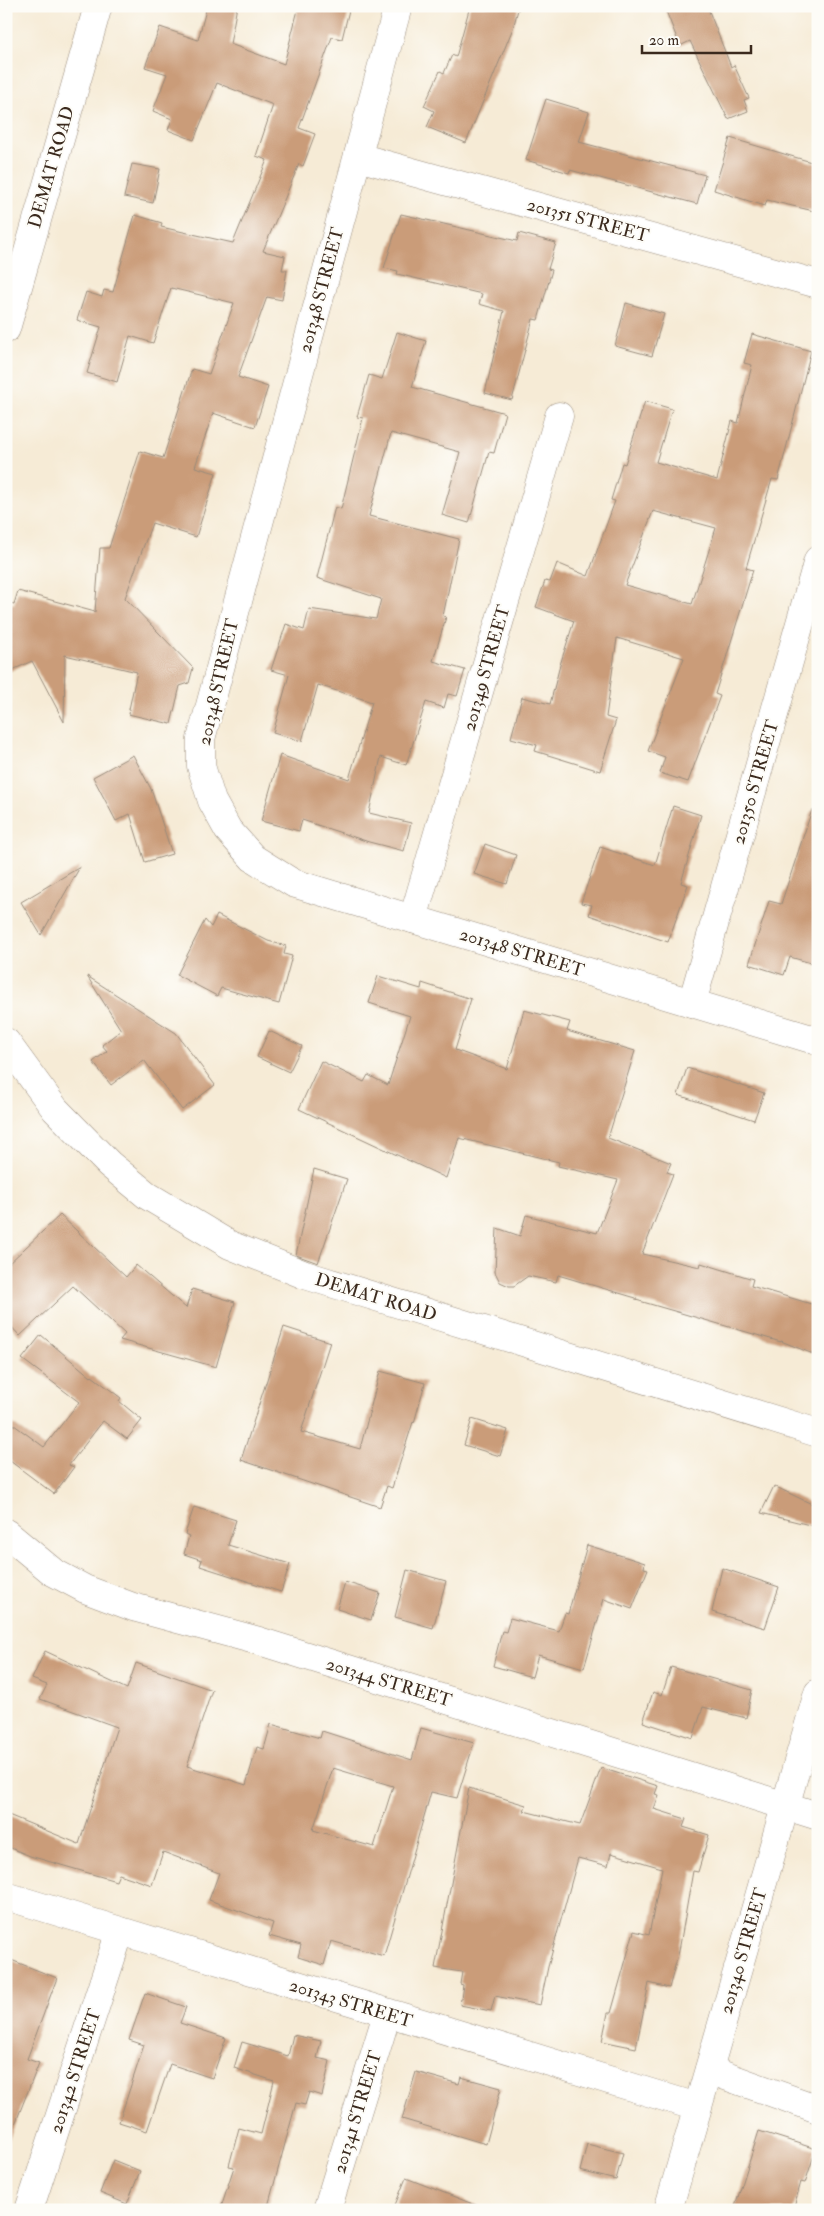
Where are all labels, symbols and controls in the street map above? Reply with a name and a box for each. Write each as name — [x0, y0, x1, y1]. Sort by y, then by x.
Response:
scale bar — [642, 22, 750, 54]
text: 20 m — [649, 31, 679, 50]
street label: DEMAT ROAD — [23, 103, 80, 231]
street label: 201351 STREET — [524, 193, 652, 248]
street label: 201348 STREET — [294, 224, 349, 355]
street label: 201349 STREET — [458, 602, 516, 734]
street label: 201348 STREET — [193, 616, 244, 748]
street label: 201350 STREET — [727, 717, 784, 847]
street label: 201348 STREET — [457, 923, 588, 983]
street label: DEMAT ROAD — [312, 1268, 439, 1327]
street label: 201344 STREET — [323, 1652, 455, 1713]
street label: 201340 STREET — [715, 1885, 773, 2017]
street label: 201343 STREET — [287, 1974, 416, 2033]
street label: 201342 STREET — [44, 2005, 107, 2136]
street label: 201341 STREET — [328, 2047, 387, 2176]

